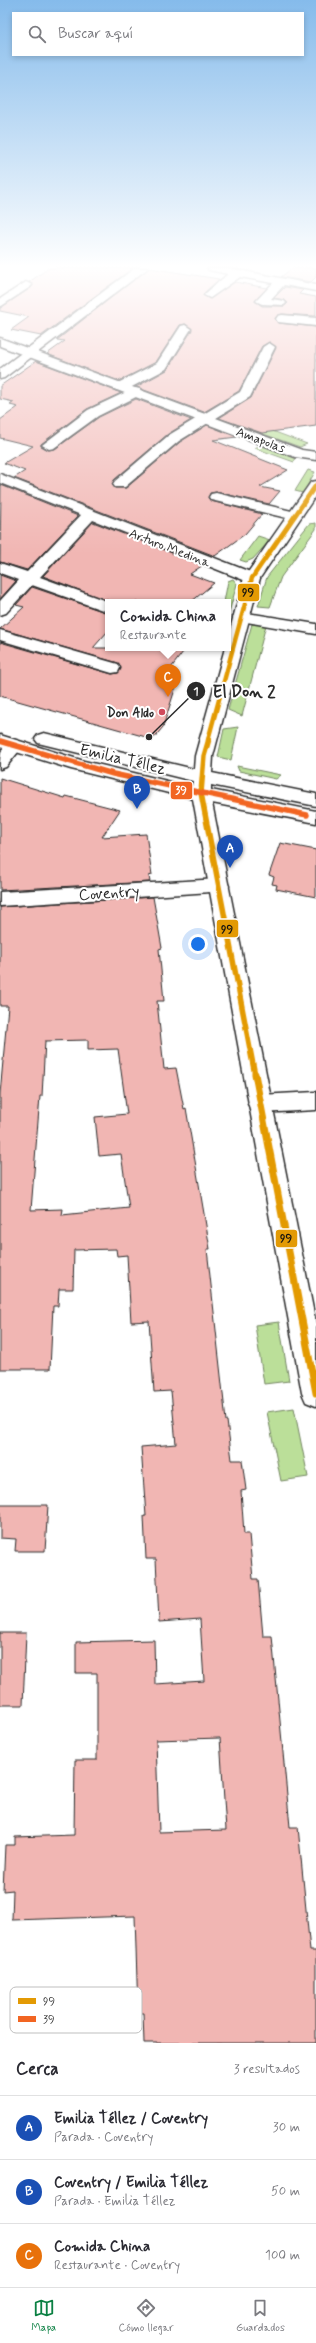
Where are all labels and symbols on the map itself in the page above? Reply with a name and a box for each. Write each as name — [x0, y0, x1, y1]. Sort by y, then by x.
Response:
street label: Amapolas — [234, 424, 288, 457]
street label: Arturo Medina — [127, 525, 213, 572]
line badge: 99 — [237, 583, 260, 602]
text: 99 — [242, 586, 254, 600]
pin: C — [155, 664, 181, 697]
callout: El Don 2 — [186, 677, 282, 706]
text: El Don 2 — [213, 681, 276, 703]
text: 1 — [193, 684, 199, 700]
place label: Don Aldo — [107, 705, 154, 722]
marker: Don Aldo — [157, 707, 167, 717]
street label: Emilia Téllez — [77, 739, 168, 780]
pin: B — [124, 776, 150, 809]
line badge: 39 — [170, 781, 193, 800]
text: 39 — [175, 784, 187, 798]
pin: A — [217, 835, 243, 868]
street label: Coventry — [78, 881, 140, 906]
line badge: 99 — [216, 919, 239, 938]
text: 99 — [221, 923, 233, 937]
your location — [188, 934, 208, 954]
line badge: 99 — [275, 1229, 298, 1248]
text: 99 — [280, 1232, 292, 1246]
legend — [10, 1987, 142, 2033]
text: 99 — [43, 1995, 55, 2009]
text: 39 — [43, 2013, 55, 2027]

